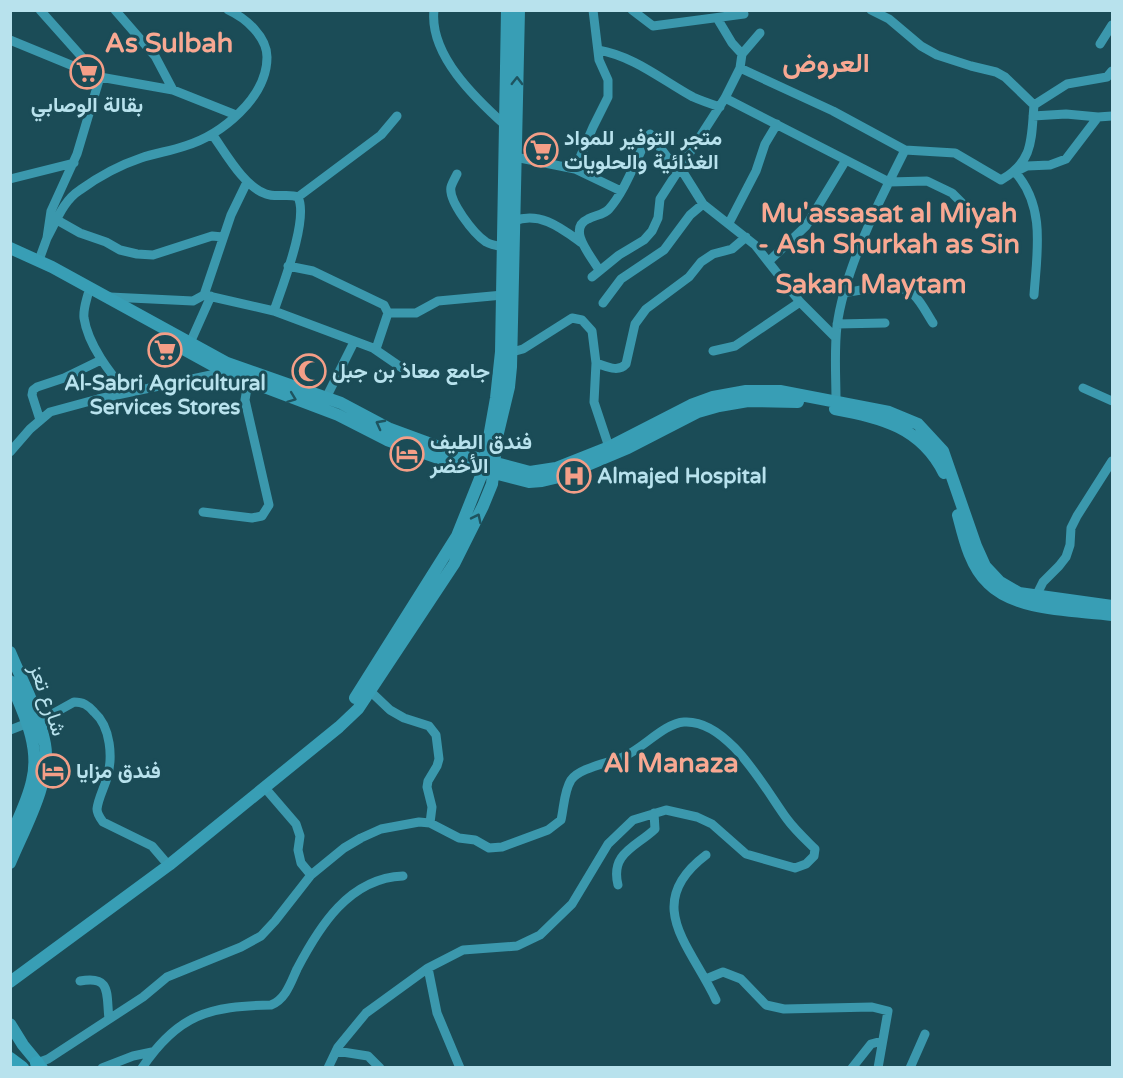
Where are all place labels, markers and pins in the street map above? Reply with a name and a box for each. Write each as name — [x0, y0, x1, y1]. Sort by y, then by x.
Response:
supermarket icon: بقالة الوصابي — [69, 54, 105, 90]
place label: بقالة الوصابي — [31, 93, 143, 122]
place label: متجر التوفير للمواد الغذائية والحلويات — [564, 126, 722, 175]
supermarket icon: متجر التوفير للمواد الغذائية والحلويات — [523, 132, 559, 168]
supermarket icon: Al-Sabri Agricultural Services Stores — [147, 332, 183, 368]
mosque icon: جامع معاذ بن جبل — [291, 353, 327, 389]
place label: جامع معاذ بن جبل — [332, 359, 490, 385]
place label: Al-Sabri Agricultural Services Stores — [64, 371, 266, 420]
place label: فندق الطيف الأخضر — [429, 430, 532, 479]
hotel icon: فندق الطيف الأخضر — [389, 436, 425, 472]
hospital icon: Almajed Hospital — [556, 458, 592, 494]
place label: Almajed Hospital — [597, 464, 767, 489]
hotel icon: فندق مزايا — [35, 753, 71, 789]
place label: فندق مزايا — [76, 759, 161, 784]

